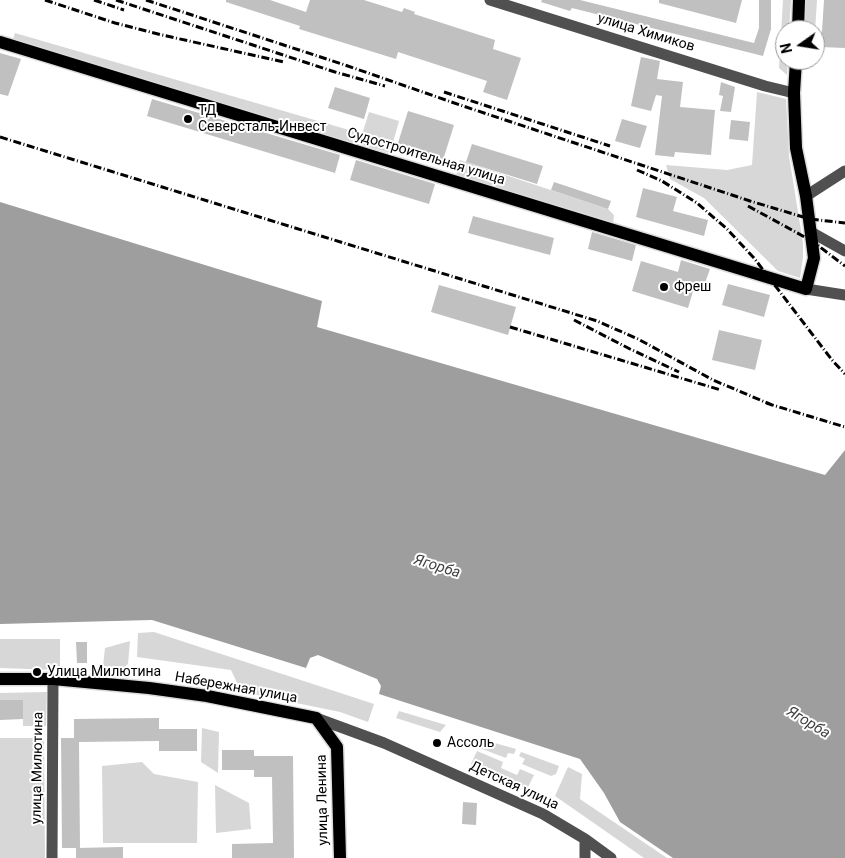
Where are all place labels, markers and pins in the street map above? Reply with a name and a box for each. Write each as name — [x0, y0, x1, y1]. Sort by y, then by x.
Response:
place label: ТД Северсталь-Инвест — [198, 103, 327, 136]
marker: ТД Северсталь-Инвест — [182, 113, 194, 125]
place label: Фреш — [674, 279, 711, 295]
marker: Фреш — [658, 281, 670, 293]
place label: Улица Милютина — [47, 664, 161, 680]
marker: Улица Милютина — [31, 666, 43, 678]
place label: Ассоль — [447, 735, 494, 751]
marker: Ассоль — [431, 737, 443, 749]

